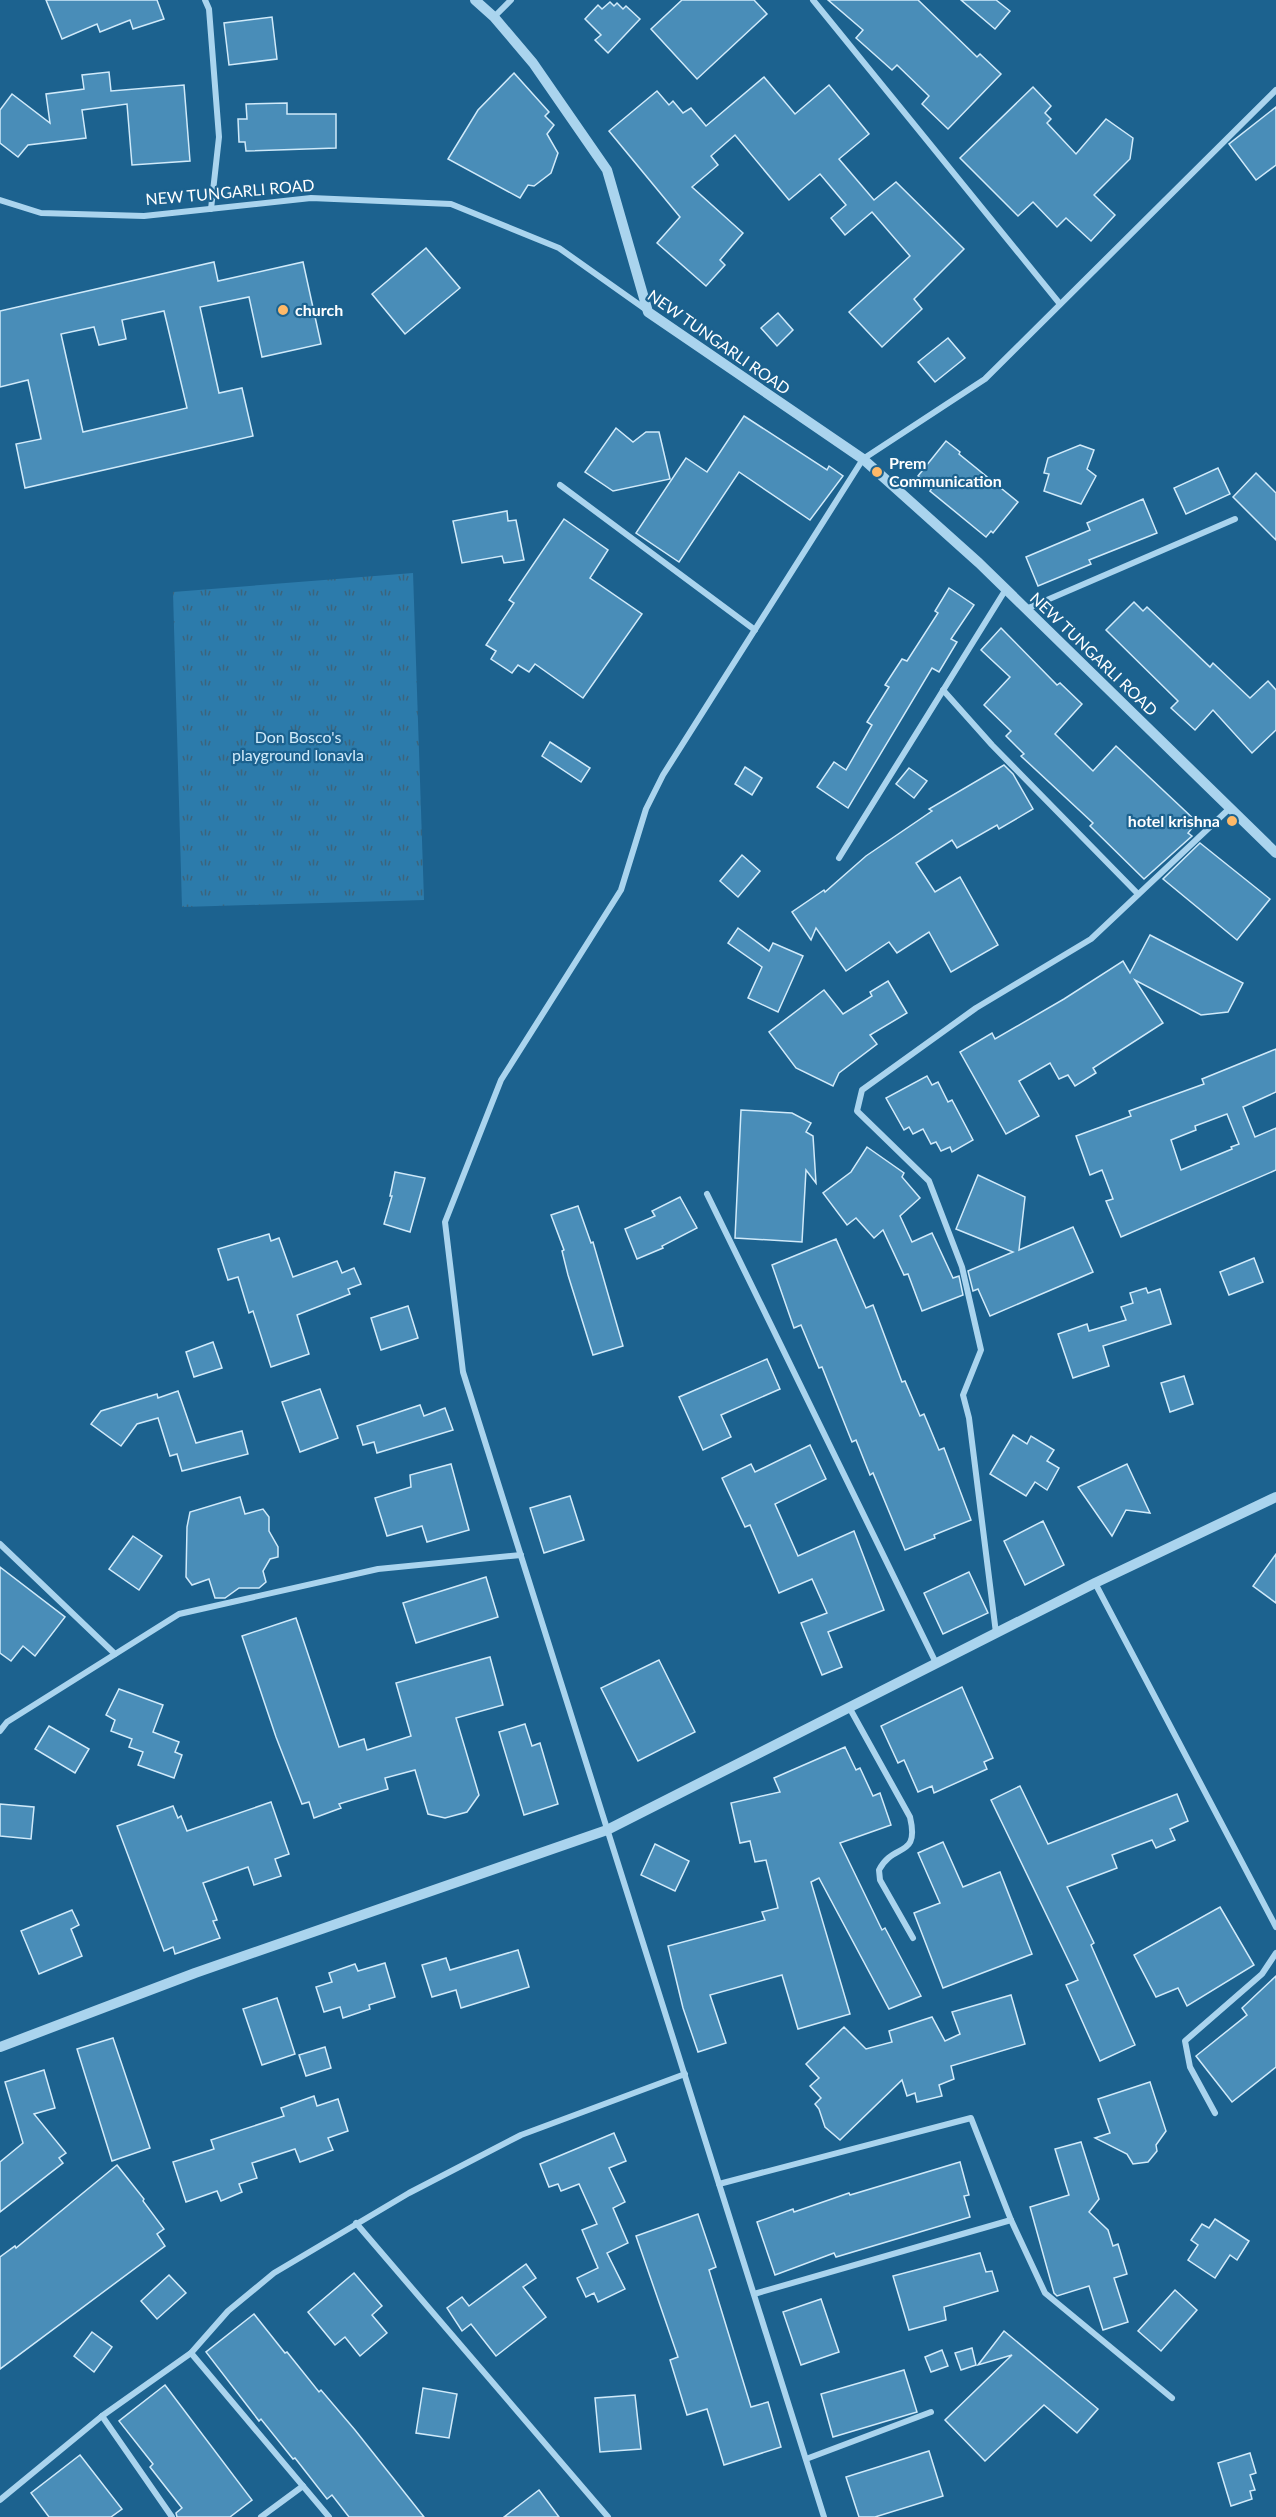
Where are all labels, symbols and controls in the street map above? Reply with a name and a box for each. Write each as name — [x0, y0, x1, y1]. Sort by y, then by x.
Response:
street label: NEW TUNGARLI ROAD — [145, 175, 315, 208]
street label: NEW TUNGARLI ROAD — [644, 285, 794, 398]
place label: church — [295, 300, 343, 319]
marker: church — [276, 303, 290, 317]
place label: Prem Communication — [889, 453, 1002, 490]
marker: Prem Communication — [870, 465, 884, 479]
street label: NEW TUNGARLI ROAD — [1027, 588, 1162, 719]
park label: Don Bosco's playground lonavla — [232, 727, 364, 764]
place label: hotel krishna — [1128, 811, 1220, 830]
marker: hotel krishna — [1225, 814, 1239, 828]

